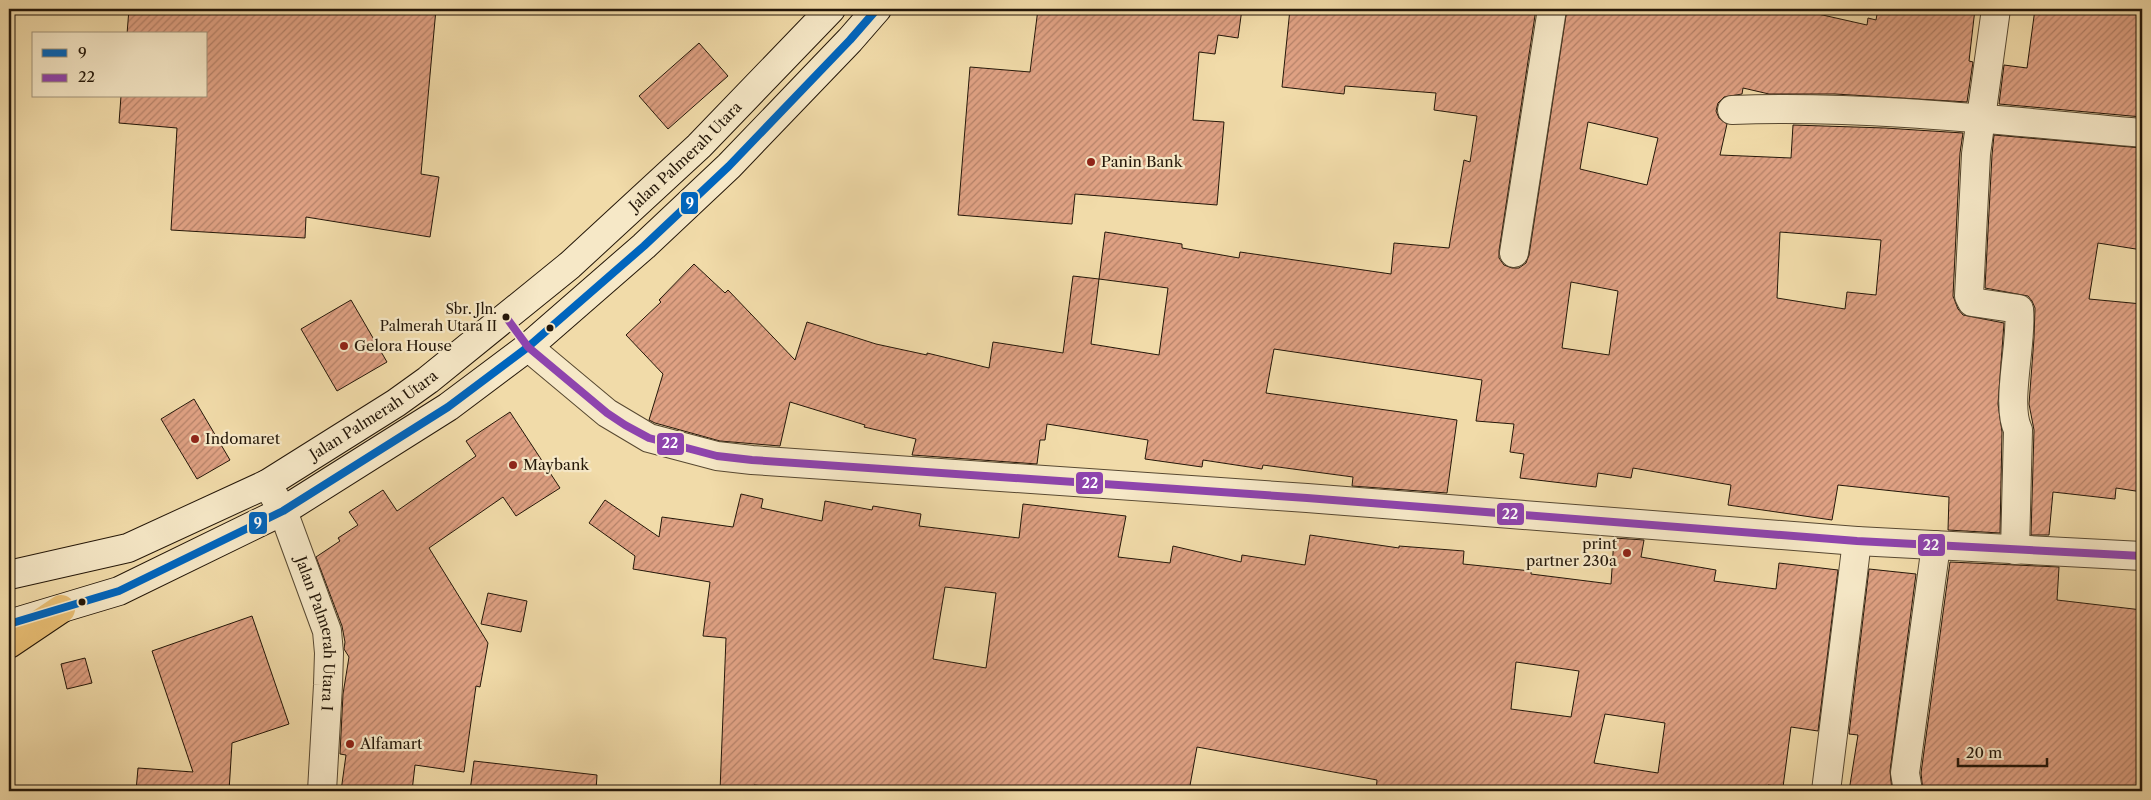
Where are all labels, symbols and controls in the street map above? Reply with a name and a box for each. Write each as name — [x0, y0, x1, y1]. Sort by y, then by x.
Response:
legend — [32, 32, 208, 98]
text: 9 — [78, 43, 87, 62]
text: 22 — [78, 67, 95, 86]
street label: Jalan Palmerah Utara — [623, 97, 746, 216]
place label: Panin Bank — [1101, 152, 1184, 171]
marker: Panin Bank — [1085, 156, 1097, 168]
line badge: 9 — [680, 191, 699, 215]
text: 9 — [686, 194, 694, 212]
place label: Sbr. Jln. Palmerah Utara II — [380, 300, 497, 335]
marker: Sbr. Jln. Palmerah Utara II — [501, 312, 511, 322]
unlabelled marker — [545, 323, 555, 333]
place label: Gelora House — [354, 336, 452, 355]
marker: Gelora House — [338, 340, 350, 352]
street label: Jalan Palmerah Utara — [304, 366, 441, 465]
place label: Indomaret — [205, 429, 281, 448]
line badge: 22 — [656, 432, 685, 456]
marker: Indomaret — [189, 433, 201, 445]
text: 22 — [662, 434, 678, 452]
place label: Maybank — [523, 455, 590, 474]
marker: Maybank — [507, 459, 519, 471]
line badge: 22 — [1075, 471, 1104, 495]
text: 22 — [1082, 474, 1098, 492]
line badge: 22 — [1496, 502, 1525, 526]
text: 22 — [1502, 505, 1518, 523]
line badge: 9 — [248, 511, 268, 535]
text: 9 — [254, 514, 262, 532]
line badge: 22 — [1917, 533, 1946, 557]
place label: print partner 230a — [1526, 534, 1618, 570]
text: 22 — [1923, 536, 1939, 554]
marker: print partner 230a — [1621, 547, 1633, 559]
street label: Jalan Palmerah Utara I — [291, 552, 339, 712]
unlabelled marker — [77, 597, 87, 607]
place label: Alfamart — [359, 734, 423, 753]
scale bar — [1958, 735, 2047, 767]
marker: Alfamart — [344, 738, 356, 750]
text: 20 m — [1966, 743, 2002, 762]

